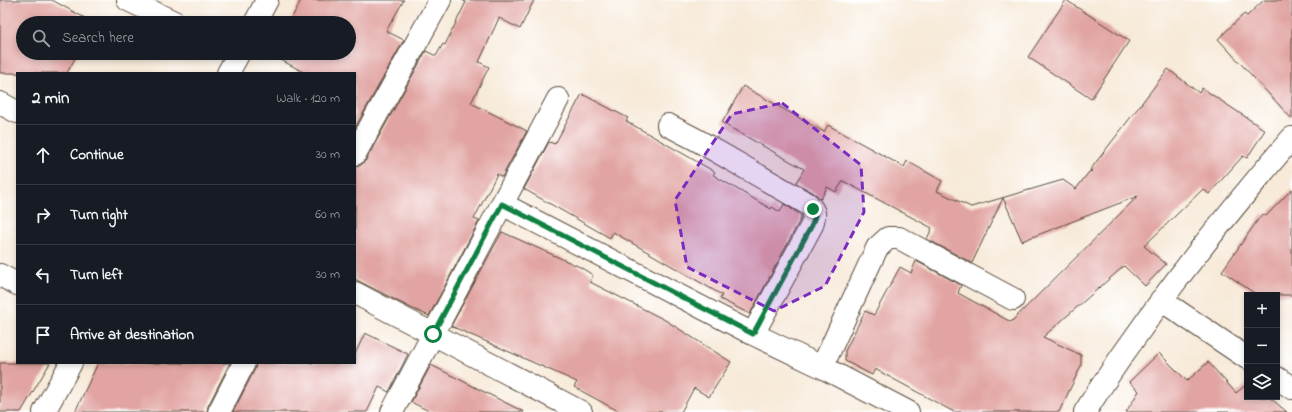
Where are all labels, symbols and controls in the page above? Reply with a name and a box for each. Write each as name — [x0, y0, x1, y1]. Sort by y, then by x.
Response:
search box — [16, 16, 356, 60]
icon: search — [30, 27, 52, 49]
text: Search here — [62, 27, 134, 49]
text: 2 min — [32, 86, 69, 111]
text: Walk · 120 m — [276, 89, 340, 108]
icon: ahead — [32, 144, 54, 166]
text: Continue — [70, 144, 124, 166]
text: 30 m — [316, 145, 340, 164]
route end — [804, 200, 822, 218]
icon: right — [32, 204, 54, 226]
text: Turn right — [70, 204, 128, 226]
text: 60 m — [315, 205, 340, 224]
icon: left — [32, 264, 54, 286]
text: Turn left — [70, 264, 123, 286]
text: 30 m — [316, 265, 340, 284]
map controls — [1244, 292, 1280, 400]
button: + — [1244, 292, 1280, 328]
icon: arrive — [32, 324, 54, 346]
text: Arrive at destination — [70, 324, 194, 346]
route start — [424, 325, 442, 343]
button: − — [1244, 328, 1280, 364]
button: layers — [1244, 364, 1280, 400]

